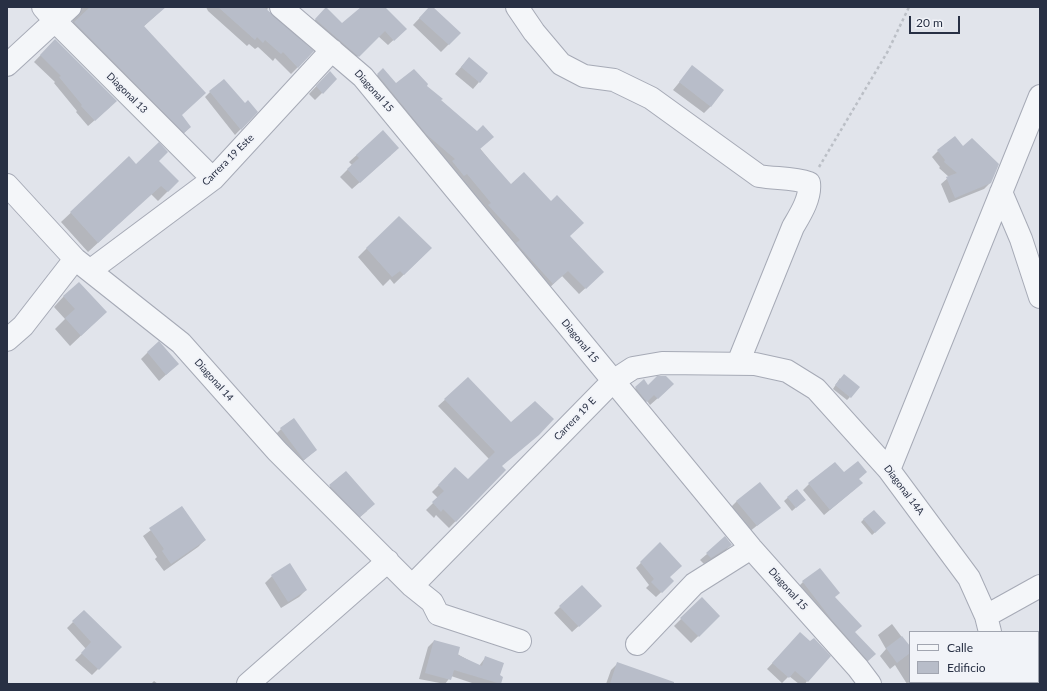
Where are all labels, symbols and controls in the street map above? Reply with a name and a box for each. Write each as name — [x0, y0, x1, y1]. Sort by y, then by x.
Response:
scale bar — [911, 8, 962, 34]
text: 20 m — [916, 15, 943, 30]
street label: Diagonal 15 — [352, 67, 396, 115]
street label: Diagonal 13 — [104, 70, 150, 116]
street label: Carrera 19 Este — [200, 132, 256, 188]
street label: Diagonal 15 — [559, 317, 601, 365]
street label: Diagonal 14 — [192, 356, 236, 404]
street label: Carrera 19 E — [552, 395, 598, 443]
street label: Diagonal 14A — [881, 463, 927, 517]
street label: Diagonal 15 — [766, 565, 810, 613]
legend — [909, 631, 1039, 683]
text: Calle — [947, 640, 973, 655]
text: Edificio — [947, 660, 986, 675]

